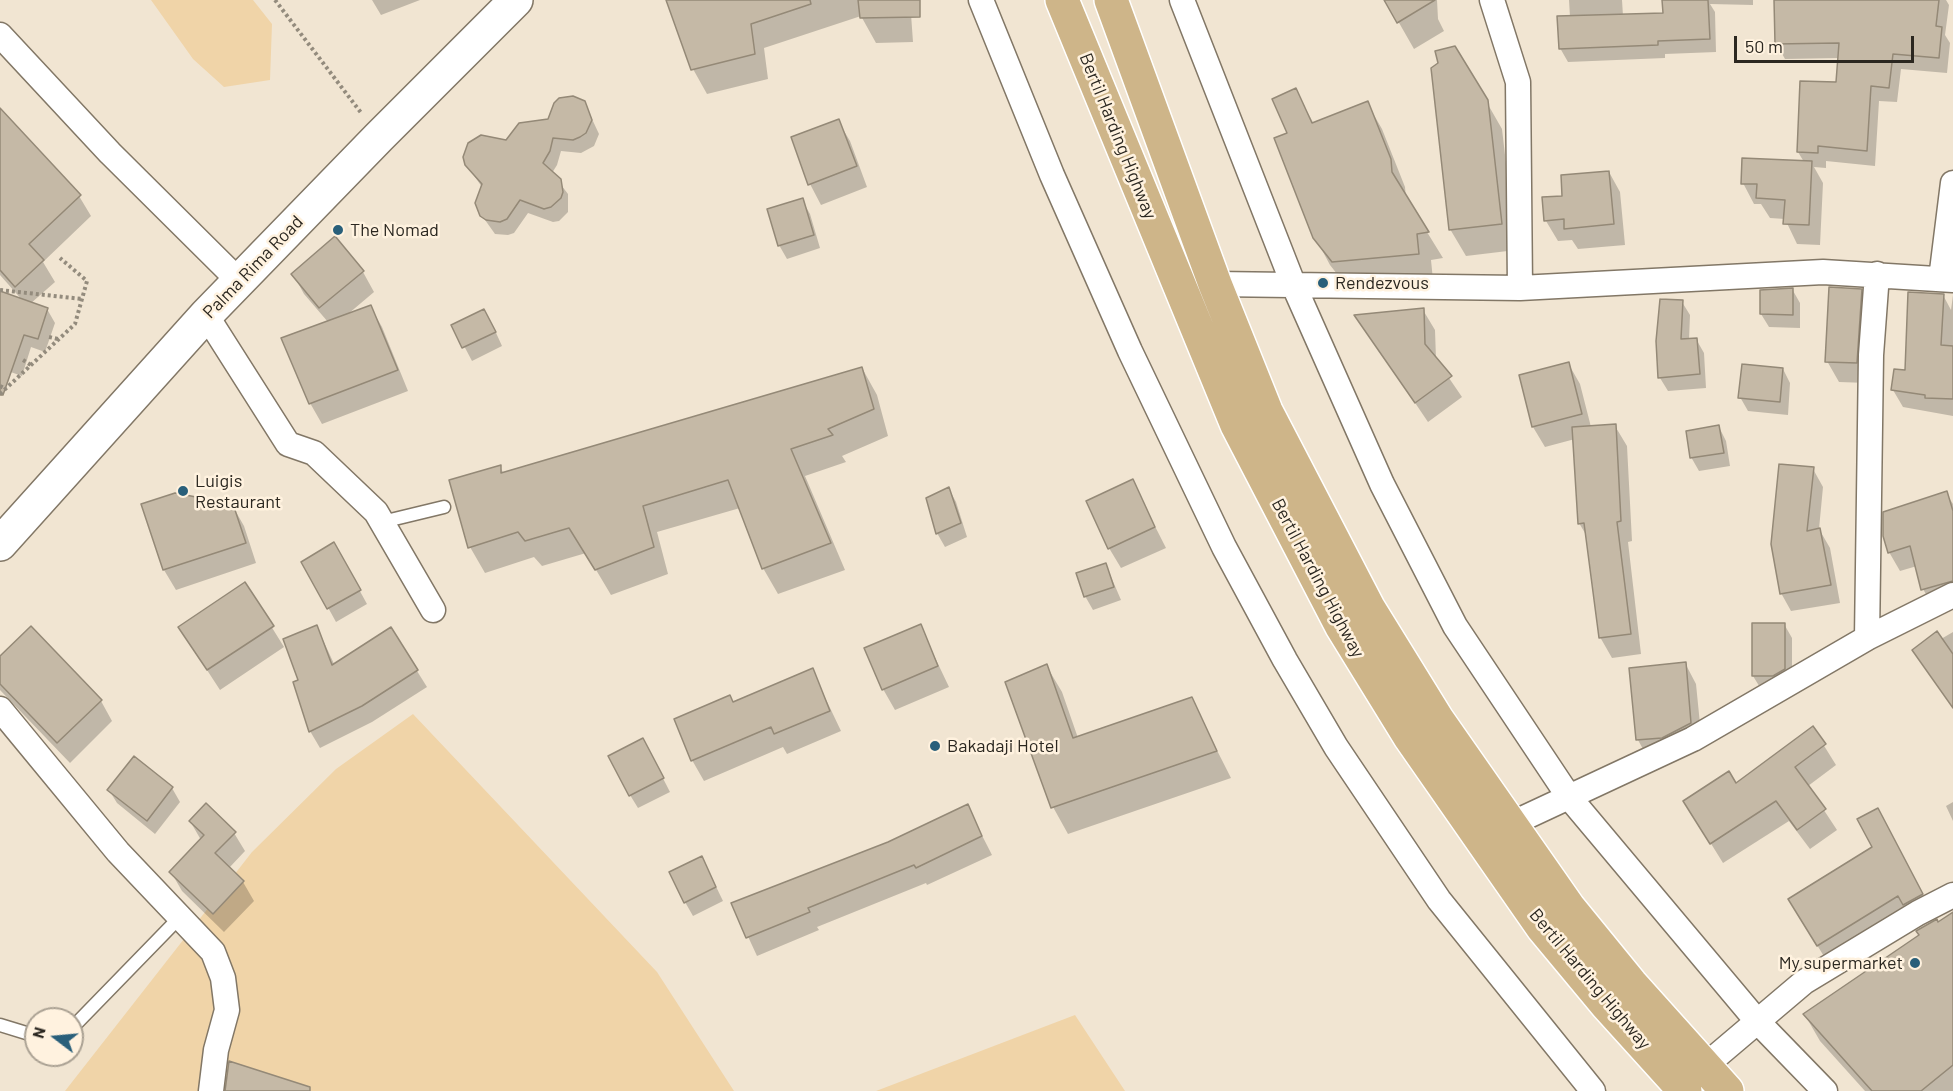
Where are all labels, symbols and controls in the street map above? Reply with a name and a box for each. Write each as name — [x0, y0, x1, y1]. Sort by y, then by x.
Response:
scale bar — [1737, 24, 1917, 62]
text: 50 m — [1745, 35, 1783, 57]
street label: Bertil Harding Highway — [1075, 50, 1161, 222]
street label: Palma Rima Road — [198, 211, 308, 323]
place label: The Nomad — [350, 219, 439, 241]
marker: The Nomad — [331, 223, 345, 237]
place label: Rendezvous — [1335, 272, 1429, 294]
marker: Rendezvous — [1316, 276, 1330, 290]
place label: Luigis Restaurant — [195, 470, 281, 512]
marker: Luigis Restaurant — [176, 484, 190, 498]
street label: Bertil Harding Highway — [1267, 495, 1369, 661]
place label: Bakadaji Hotel — [947, 735, 1059, 757]
marker: Bakadaji Hotel — [928, 739, 942, 753]
street label: Bertil Harding Highway — [1525, 904, 1655, 1054]
place label: My supermarket — [1779, 952, 1903, 974]
marker: My supermarket — [1908, 956, 1922, 970]
north arrow — [24, 1007, 84, 1067]
text: N — [28, 1025, 49, 1040]

